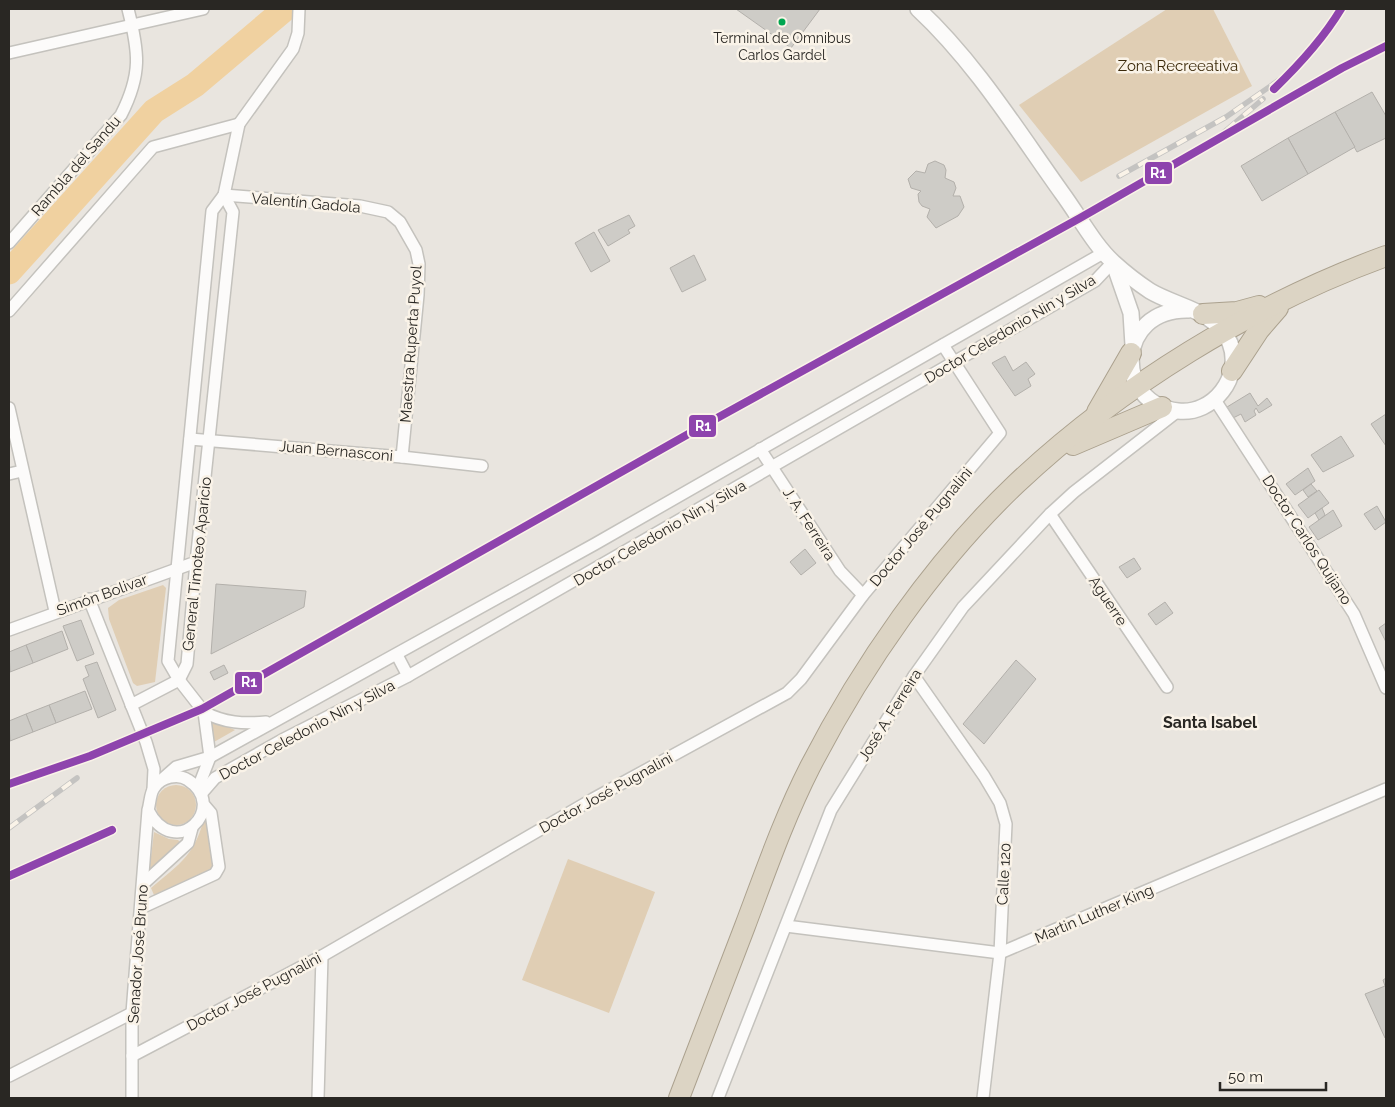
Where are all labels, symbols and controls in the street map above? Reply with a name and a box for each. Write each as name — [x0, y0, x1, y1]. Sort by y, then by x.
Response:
marker: Terminal de Omnibus Carlos Gardel — [777, 17, 787, 27]
place label: Terminal de Omnibus Carlos Gardel — [713, 30, 851, 63]
park label: Zona Recreeativa — [1118, 57, 1238, 75]
street label: Rambla del Sandu — [28, 112, 124, 220]
line badge: R1 — [1144, 161, 1173, 185]
text: R1 — [1150, 165, 1166, 181]
street label: Valentín Gadola — [251, 189, 361, 217]
street label: Maestra Ruperta Puyol — [397, 264, 426, 423]
street label: Doctor Celedonio Nin y Silva — [921, 271, 1099, 387]
line badge: R1 — [688, 414, 717, 438]
text: R1 — [695, 418, 711, 434]
street label: Juan Bernasconi — [278, 437, 394, 465]
street label: Doctor José Pugnalini — [866, 464, 976, 590]
street label: Doctor Carlos Quijano — [1258, 472, 1356, 608]
street label: General Timoteo Aparicio — [179, 476, 215, 652]
street label: Doctor Celedonio Nin y Silva — [571, 476, 749, 590]
street label: J. A. Ferreira — [779, 484, 839, 564]
street label: Simón Bolivar — [54, 570, 150, 620]
street label: Aguerre — [1085, 573, 1131, 629]
street label: José A. Ferreira — [855, 666, 925, 764]
line badge: R1 — [234, 671, 263, 695]
text: R1 — [241, 674, 257, 690]
street label: Doctor Celedonio Nin y Silva — [216, 676, 398, 784]
district label: Santa Isabel — [1163, 713, 1258, 732]
street label: Doctor José Pugnalini — [536, 749, 676, 837]
street label: Calle 120 — [993, 842, 1015, 906]
street label: Martin Luther King — [1032, 881, 1156, 947]
street label: Senador José Bruno — [124, 884, 152, 1024]
street label: Doctor José Pugnalini — [184, 949, 324, 1035]
scale bar — [1220, 1060, 1326, 1092]
text: 50 m — [1228, 1068, 1263, 1086]

